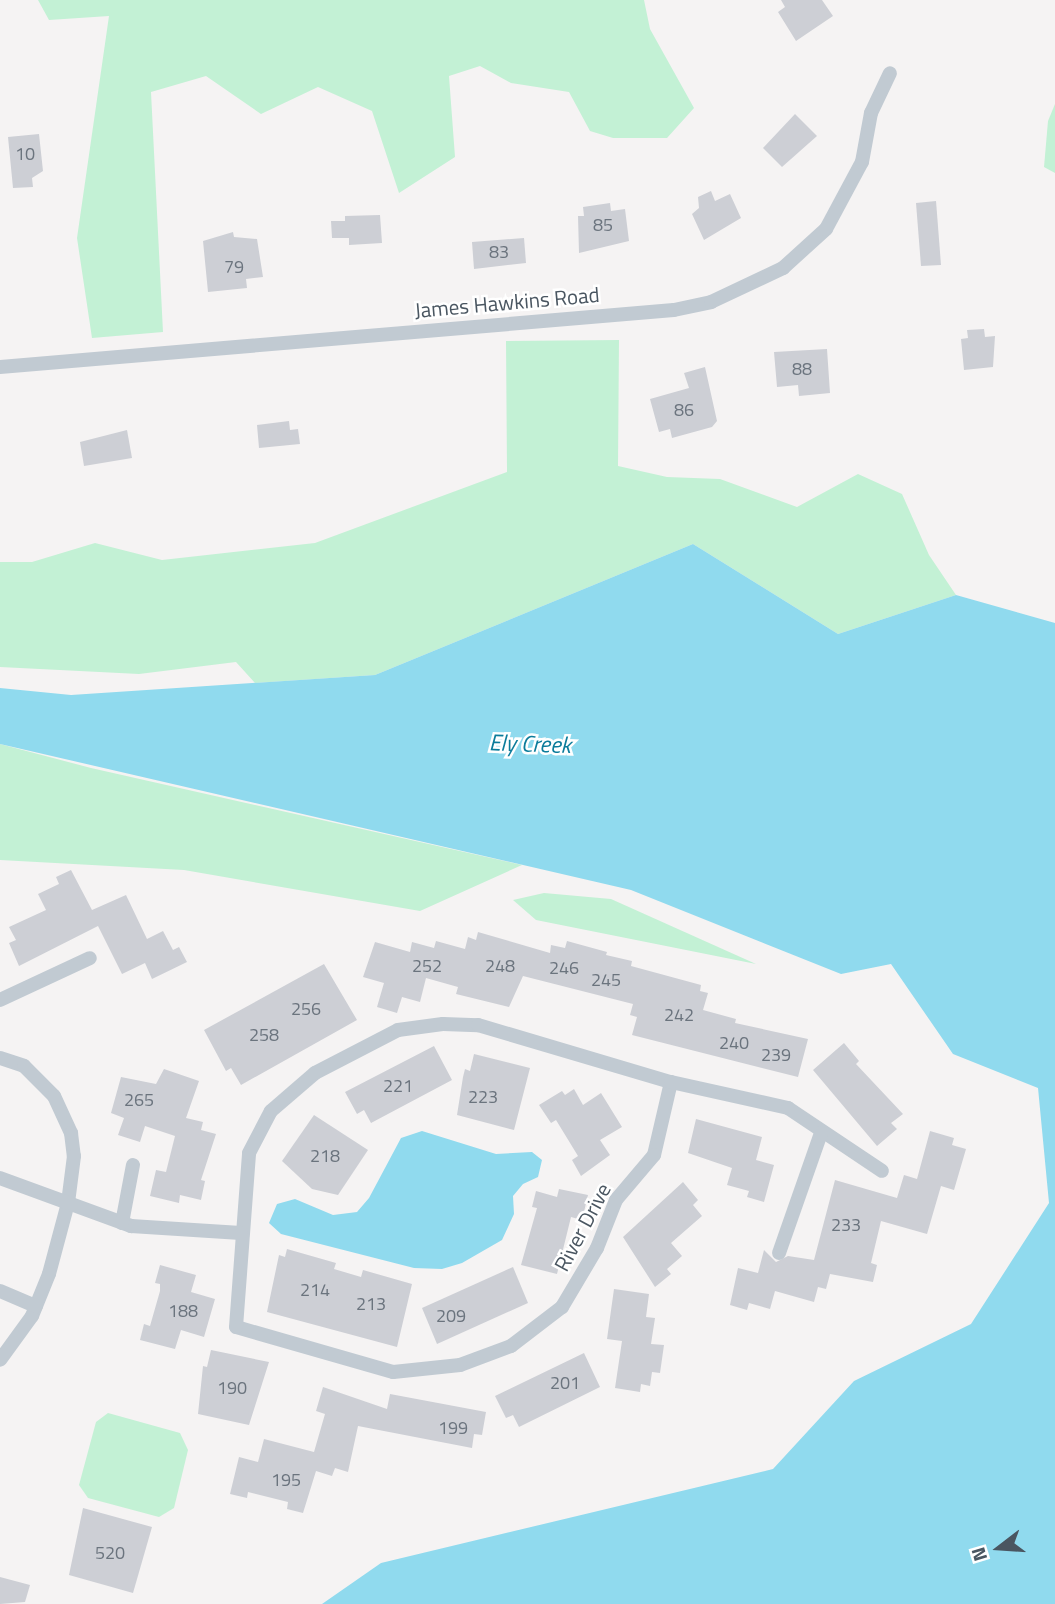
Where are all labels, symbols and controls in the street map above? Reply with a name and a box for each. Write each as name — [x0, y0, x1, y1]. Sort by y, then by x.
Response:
house number: 10 — [15, 143, 35, 165]
house number: 85 — [593, 214, 613, 236]
house number: 83 — [489, 241, 509, 263]
house number: 79 — [224, 256, 244, 278]
street label: James Hawkins Road — [413, 281, 601, 323]
house number: 88 — [792, 358, 812, 380]
house number: 86 — [674, 399, 694, 421]
water label: Ely Creek — [488, 729, 572, 759]
house number: 252 — [412, 955, 442, 977]
house number: 248 — [485, 955, 515, 977]
house number: 246 — [549, 957, 579, 979]
house number: 245 — [591, 969, 621, 991]
house number: 256 — [291, 998, 321, 1020]
house number: 242 — [664, 1004, 694, 1026]
house number: 258 — [249, 1024, 279, 1046]
house number: 240 — [719, 1032, 749, 1054]
house number: 239 — [761, 1044, 791, 1066]
house number: 221 — [383, 1075, 413, 1097]
house number: 223 — [468, 1086, 498, 1108]
house number: 265 — [124, 1089, 154, 1111]
house number: 218 — [310, 1145, 340, 1167]
street label: River Drive — [548, 1179, 616, 1275]
house number: 233 — [831, 1214, 861, 1236]
house number: 214 — [300, 1279, 330, 1301]
house number: 213 — [356, 1293, 386, 1315]
house number: 188 — [168, 1300, 198, 1322]
house number: 209 — [436, 1305, 466, 1327]
house number: 201 — [550, 1372, 580, 1394]
house number: 190 — [217, 1377, 247, 1399]
house number: 199 — [438, 1417, 468, 1439]
house number: 195 — [271, 1469, 301, 1491]
north arrow — [964, 1513, 1034, 1583]
house number: 520 — [95, 1542, 125, 1564]
text: N — [963, 1544, 994, 1565]

